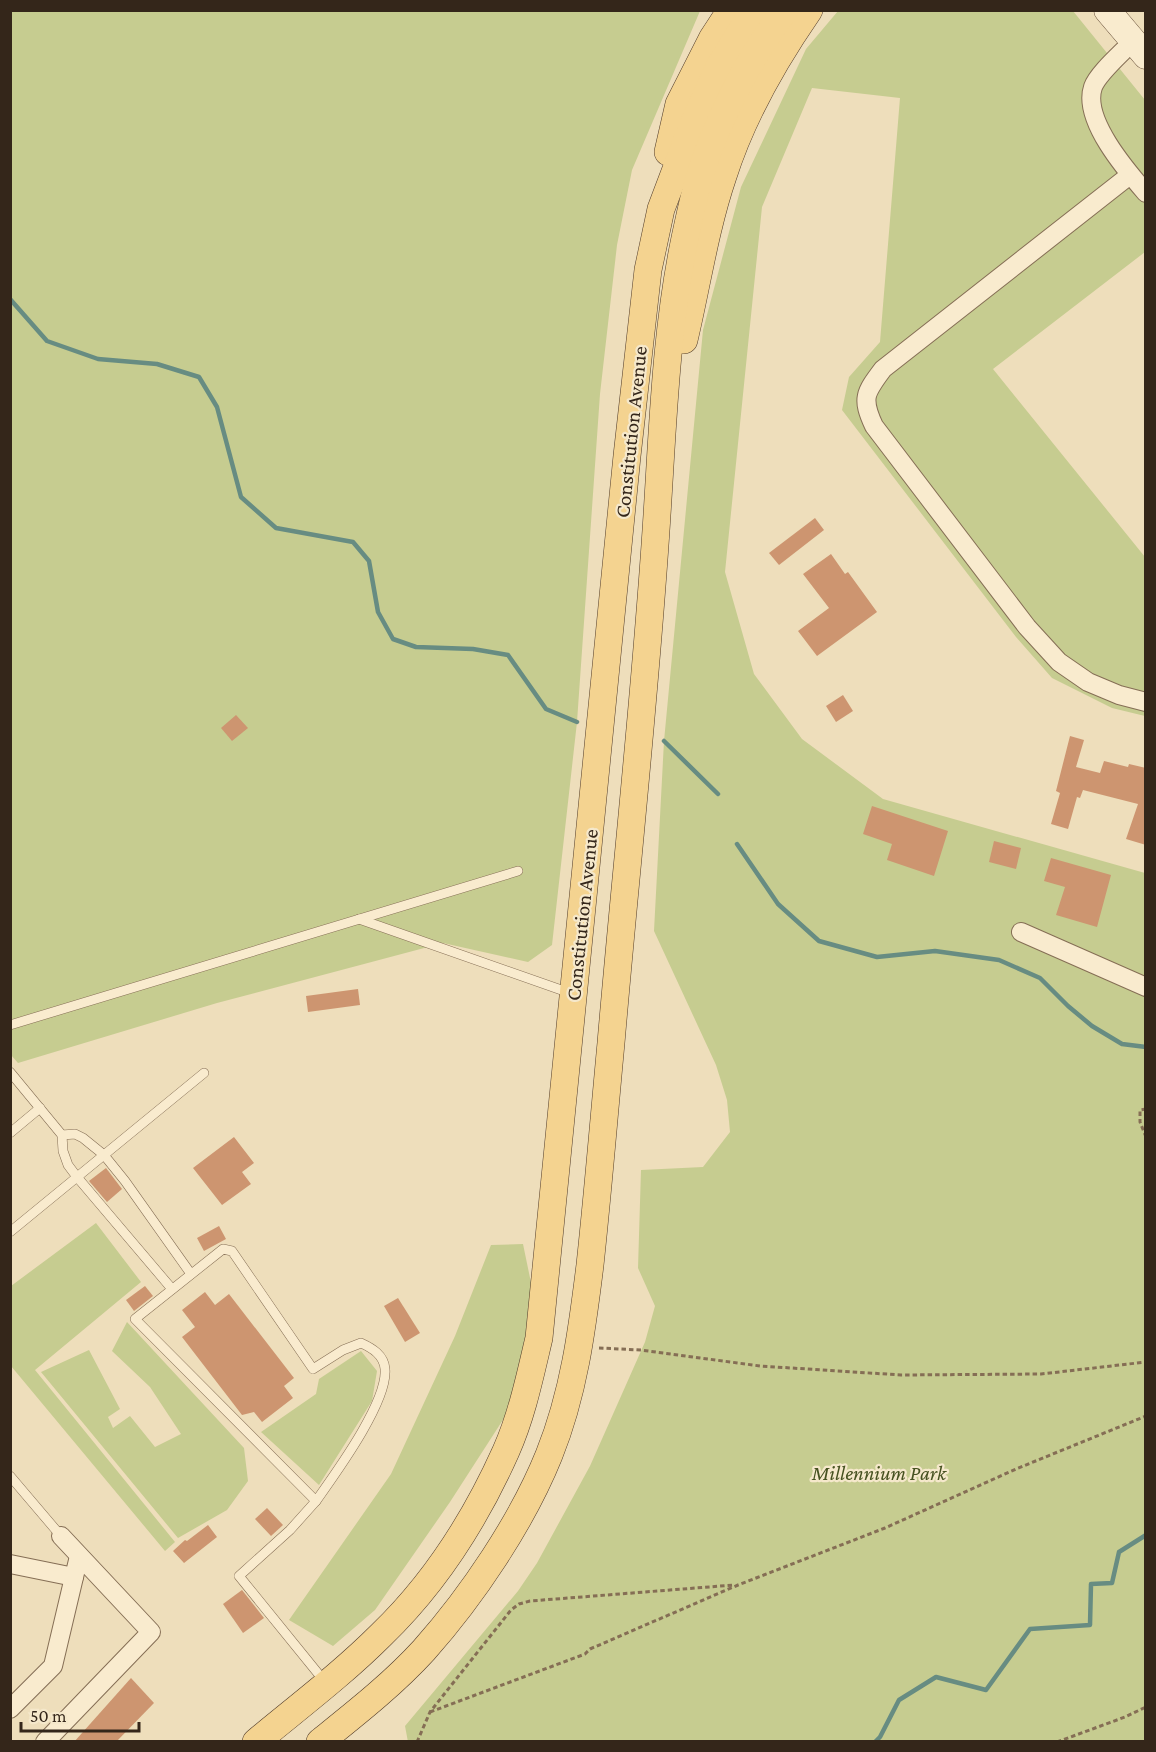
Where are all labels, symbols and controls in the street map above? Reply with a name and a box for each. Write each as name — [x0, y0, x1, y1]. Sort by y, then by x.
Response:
street label: Constitution Avenue — [610, 345, 652, 519]
street label: Constitution Avenue — [561, 828, 603, 1002]
park label: Millennium Park — [811, 1461, 947, 1485]
scale bar — [21, 1695, 140, 1733]
text: 50 m — [30, 1706, 67, 1726]

